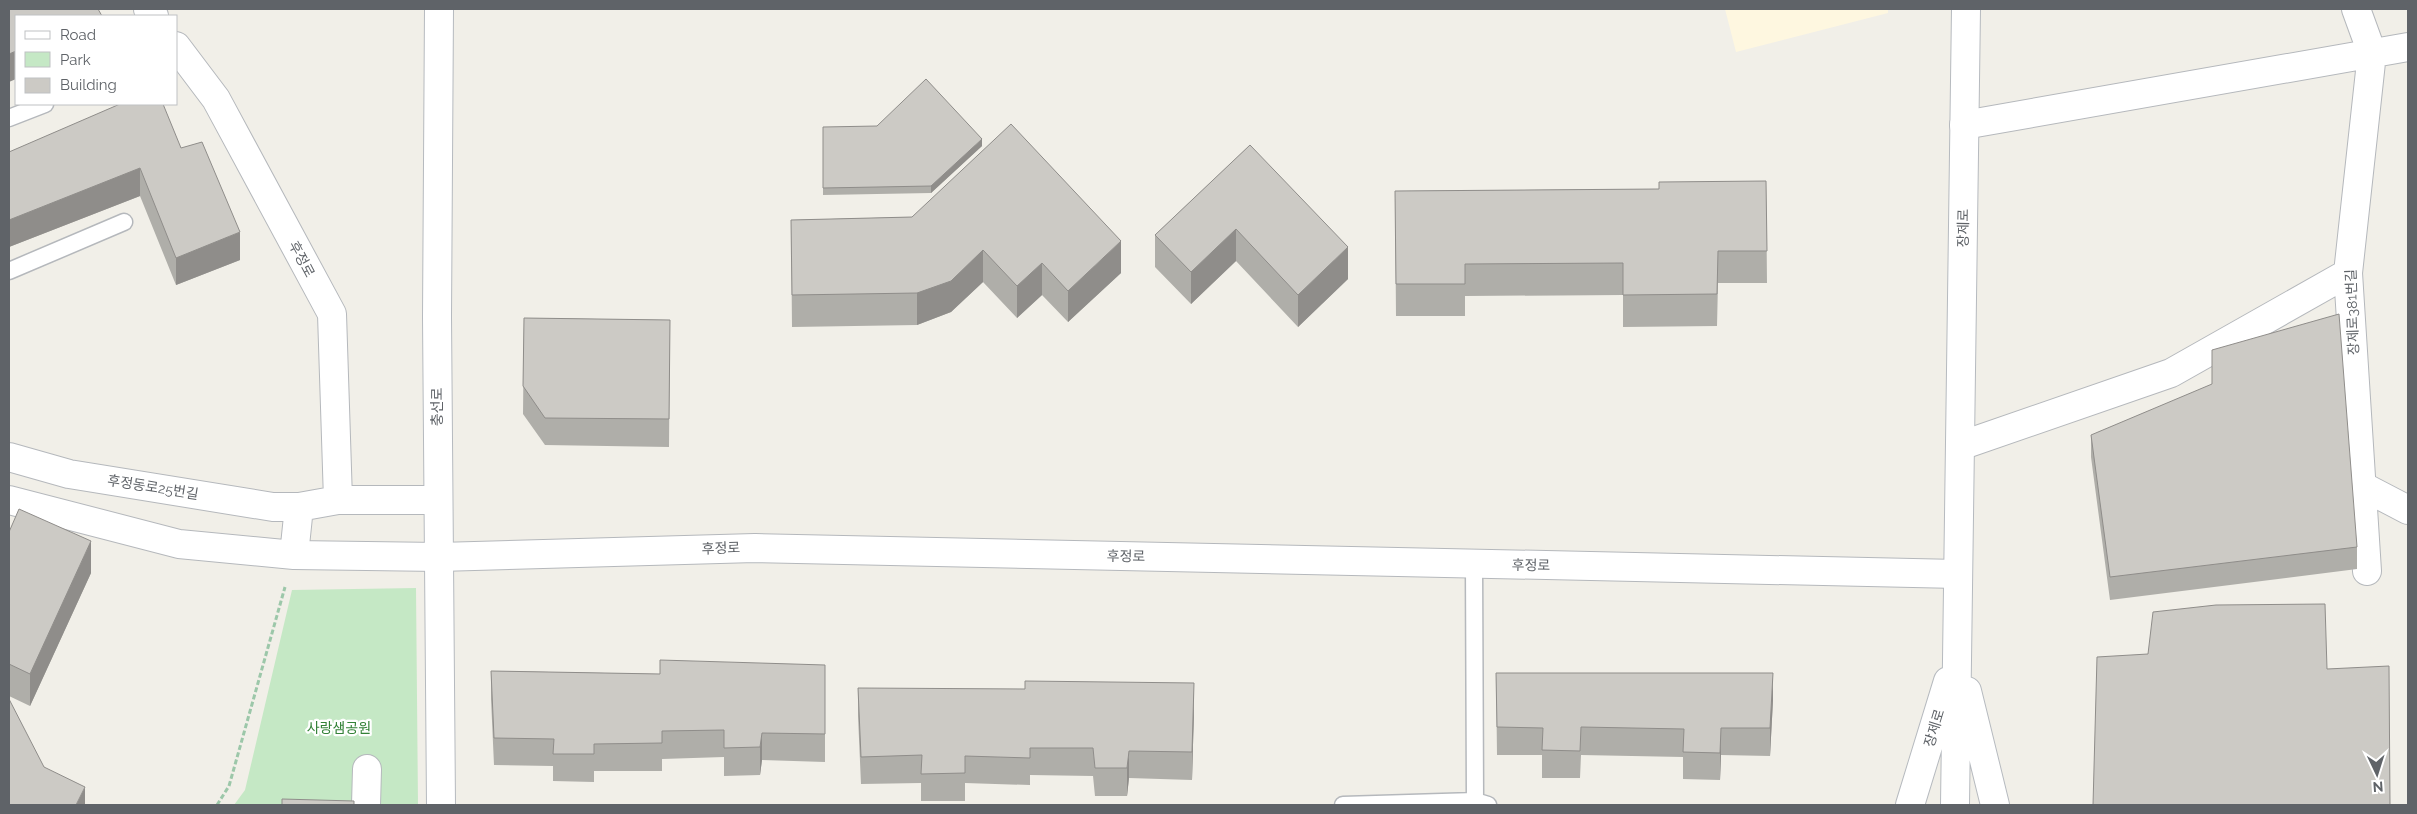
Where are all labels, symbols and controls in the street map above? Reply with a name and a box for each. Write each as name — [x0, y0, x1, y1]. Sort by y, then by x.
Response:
legend — [15, 15, 178, 105]
text: Road — [60, 26, 96, 44]
text: Park — [60, 51, 91, 69]
text: Building — [60, 76, 117, 94]
street label: 장제로 — [1955, 208, 1971, 247]
street label: 후정로 — [286, 238, 318, 280]
street label: 장제로381번길 — [2343, 269, 2361, 355]
street label: 충선로 — [429, 388, 445, 426]
street label: 후정동로25번길 — [106, 472, 200, 502]
street label: 후정로 — [701, 539, 741, 557]
street label: 후정로 — [1107, 548, 1146, 564]
street label: 후정로 — [1512, 557, 1551, 573]
street label: 장제로 — [1921, 707, 1947, 749]
park label: 사랑샘공원 — [307, 720, 371, 736]
north arrow — [2352, 749, 2402, 799]
text: N — [2372, 779, 2384, 795]

